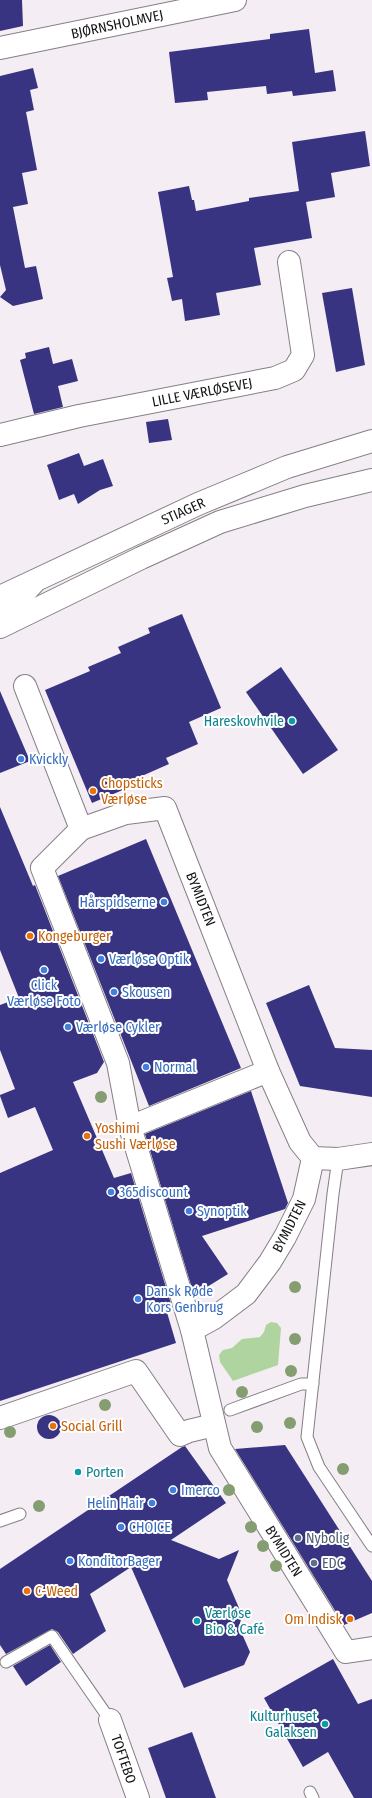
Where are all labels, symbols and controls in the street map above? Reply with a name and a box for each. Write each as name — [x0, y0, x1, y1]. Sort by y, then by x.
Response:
street label: BJØRNSHOLMVEJ — [69, 6, 165, 43]
street label: LILLE VÆRLØSEVEJ — [150, 374, 254, 411]
street label: STIAGER — [159, 494, 208, 529]
place label: Hareskovhvile — [204, 713, 284, 730]
marker: Hareskovhvile — [287, 716, 297, 726]
place label: Kvickly — [29, 751, 69, 768]
marker: Kvickly — [16, 754, 26, 764]
place label: Chopsticks Værløse — [101, 775, 163, 808]
marker: Chopsticks Værløse — [88, 786, 98, 796]
street label: BYMIDTEN — [182, 870, 219, 929]
place label: Hårspidserne — [79, 894, 156, 911]
marker: Hårspidserne — [159, 897, 169, 907]
place label: Kongeburger — [38, 928, 111, 945]
marker: Kongeburger — [25, 931, 35, 941]
place label: Værløse Optik — [109, 951, 190, 968]
marker: Værløse Optik — [96, 954, 106, 964]
marker: Click Værløse Foto — [39, 965, 49, 975]
place label: Click Værløse Foto — [7, 977, 81, 1010]
place label: Skousen — [122, 984, 170, 1001]
marker: Skousen — [109, 987, 119, 997]
place label: Værløse Cykler — [76, 1019, 160, 1036]
marker: Værløse Cykler — [63, 1022, 73, 1032]
place label: Normal — [154, 1059, 196, 1076]
marker: Normal — [141, 1062, 151, 1072]
place label: Yoshimi Sushi Værløse — [95, 1120, 176, 1153]
marker: Yoshimi Sushi Værløse — [82, 1131, 92, 1141]
place label: 365discount — [119, 1184, 188, 1201]
marker: 365discount — [106, 1187, 116, 1197]
street label: BYMIDTEN — [269, 1197, 310, 1255]
place label: Synoptik — [197, 1203, 247, 1220]
marker: Synoptik — [184, 1206, 194, 1216]
place label: Dansk Røde Kors Genbrug — [146, 1283, 224, 1316]
marker: Dansk Røde Kors Genbrug — [133, 1294, 143, 1304]
place label: Social Grill — [61, 1418, 123, 1435]
marker: Social Grill — [48, 1421, 58, 1431]
place label: Porten — [86, 1464, 124, 1481]
marker: Porten — [73, 1467, 83, 1477]
place label: Imerco — [181, 1482, 220, 1499]
marker: Imerco — [168, 1485, 178, 1495]
place label: Helin Hair — [87, 1495, 144, 1512]
marker: Helin Hair — [147, 1498, 157, 1508]
place label: CHOICE — [129, 1519, 171, 1536]
marker: CHOICE — [116, 1522, 126, 1532]
street label: BYMIDTEN — [261, 1523, 306, 1580]
place label: Nybolig — [306, 1530, 350, 1547]
marker: Nybolig — [293, 1533, 303, 1543]
place label: KonditorBager — [78, 1553, 160, 1570]
place label: EDC — [322, 1555, 344, 1572]
marker: KonditorBager — [65, 1556, 75, 1566]
marker: EDC — [309, 1558, 319, 1568]
place label: C-Weed — [35, 1583, 78, 1600]
marker: C-Weed — [22, 1586, 32, 1596]
place label: Værløse Bio & Café — [205, 1605, 264, 1638]
place label: Om Indisk — [285, 1611, 342, 1628]
marker: Om Indisk — [345, 1614, 355, 1624]
marker: Værløse Bio & Café — [192, 1616, 202, 1626]
place label: Kulturhuset Galaksen — [250, 1708, 317, 1741]
marker: Kulturhuset Galaksen — [320, 1719, 330, 1729]
street label: TOFTEBO — [107, 1733, 140, 1786]

